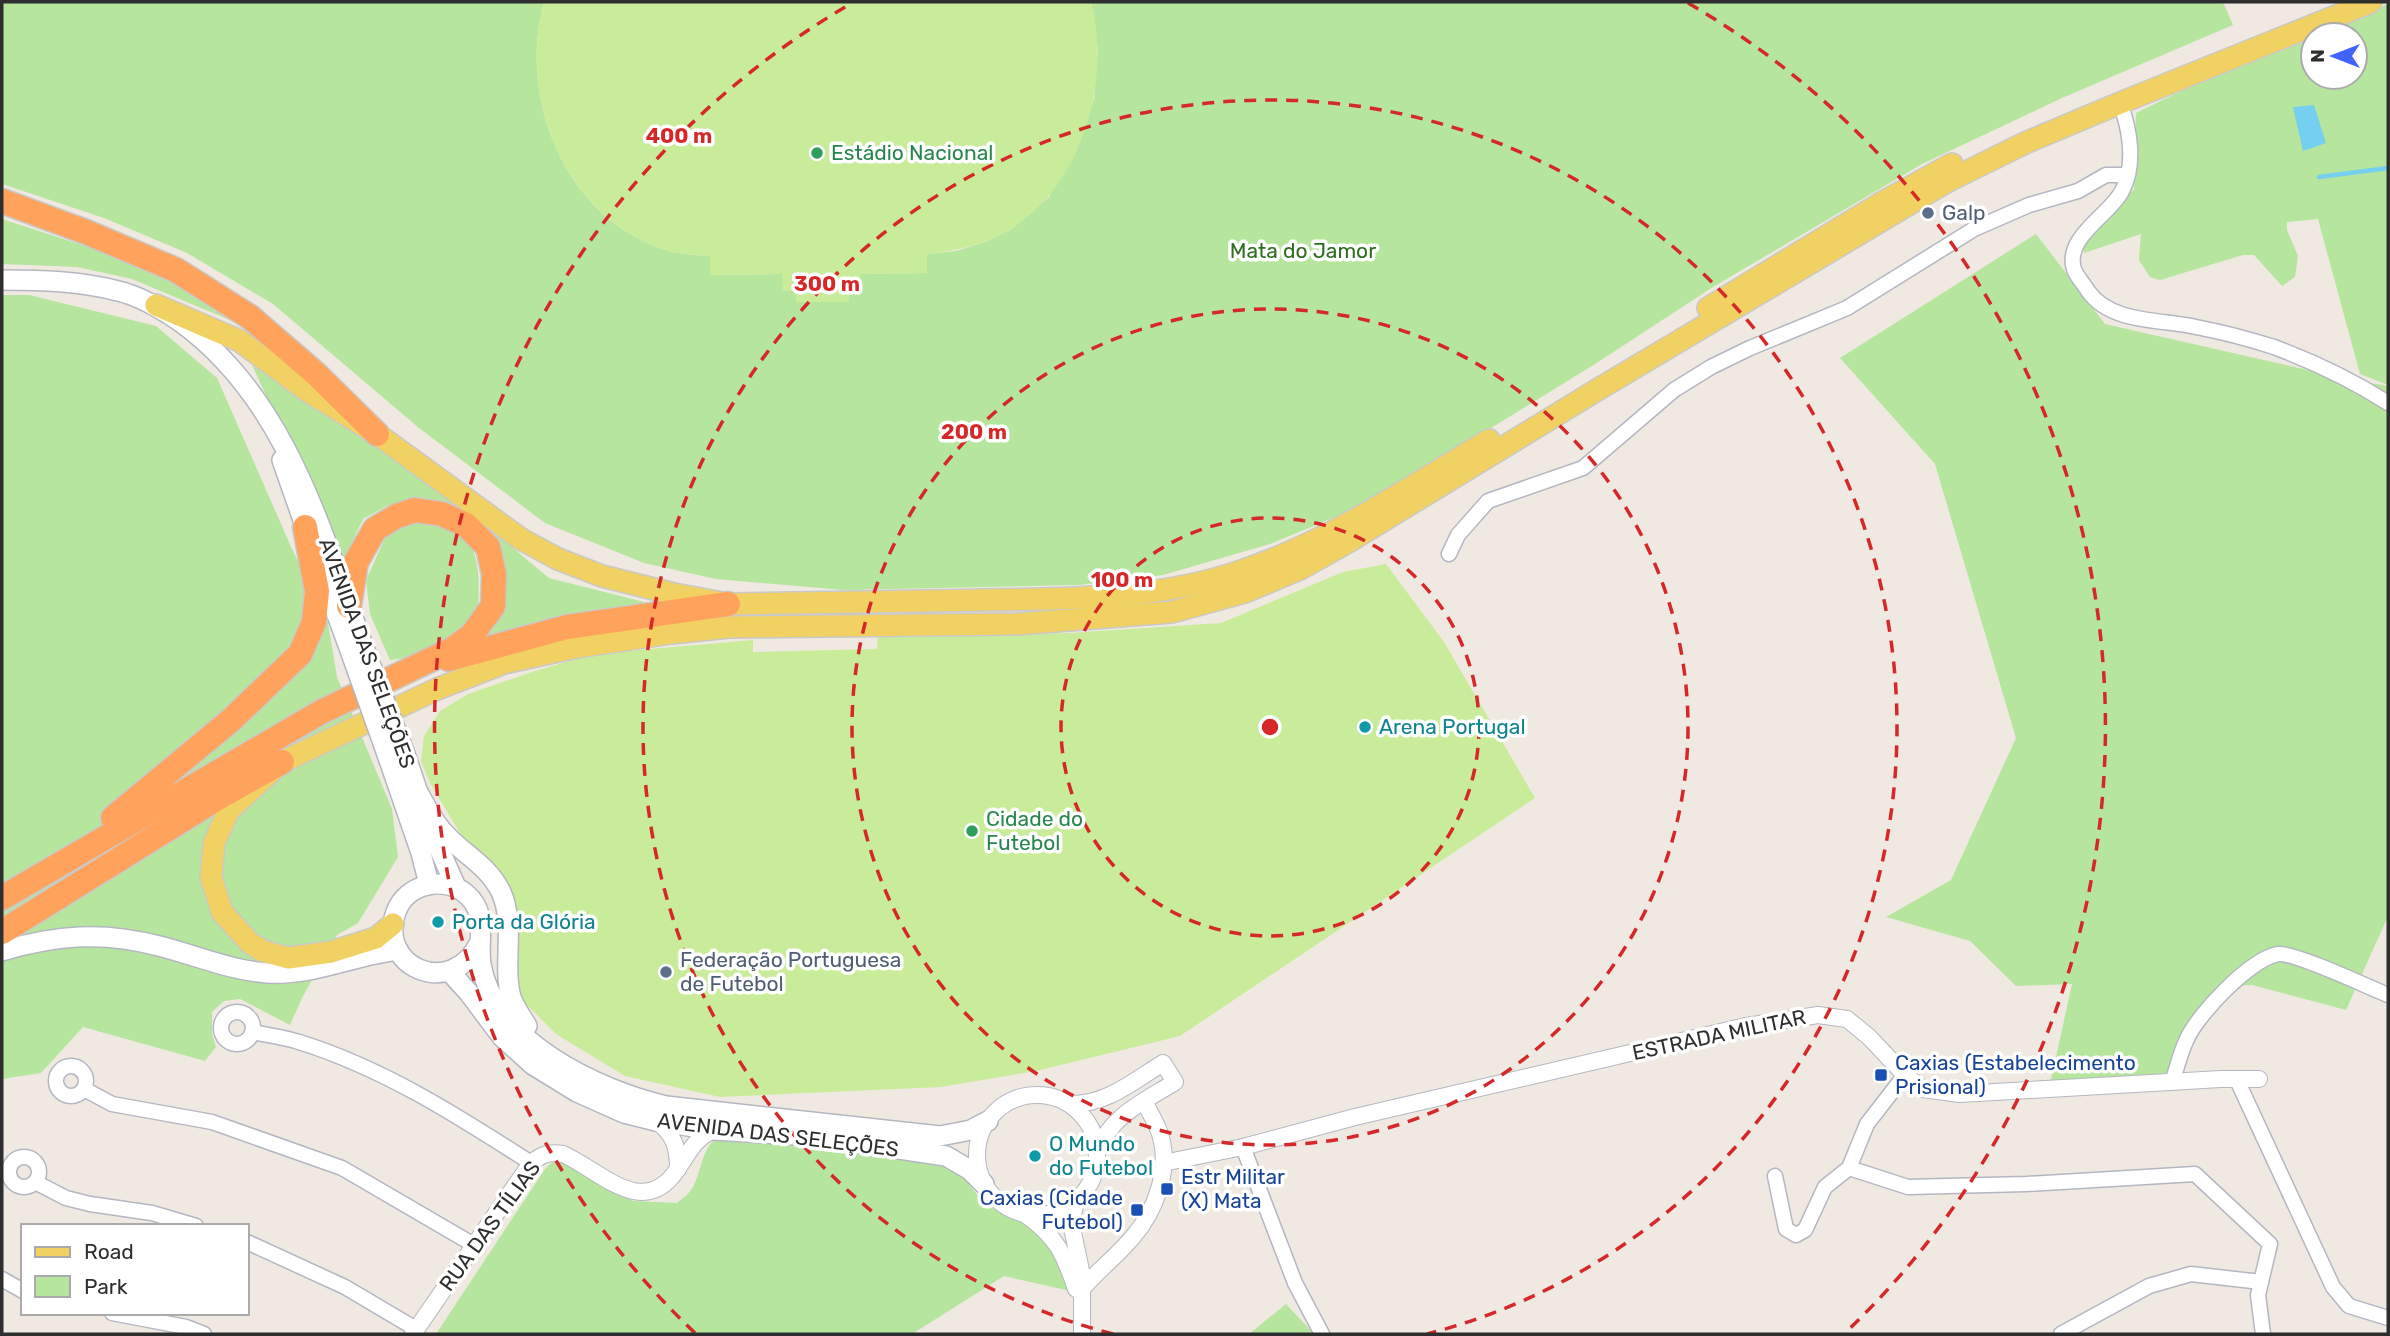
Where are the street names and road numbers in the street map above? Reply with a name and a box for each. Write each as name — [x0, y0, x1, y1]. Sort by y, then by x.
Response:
street label: AVENIDA DAS SELEÇÕES — [314, 534, 421, 771]
street label: ESTRADA MILITAR — [1630, 1004, 1808, 1065]
street label: AVENIDA DAS SELEÇÕES — [656, 1107, 900, 1162]
street label: RUA DAS TÍLIAS — [434, 1156, 545, 1296]

